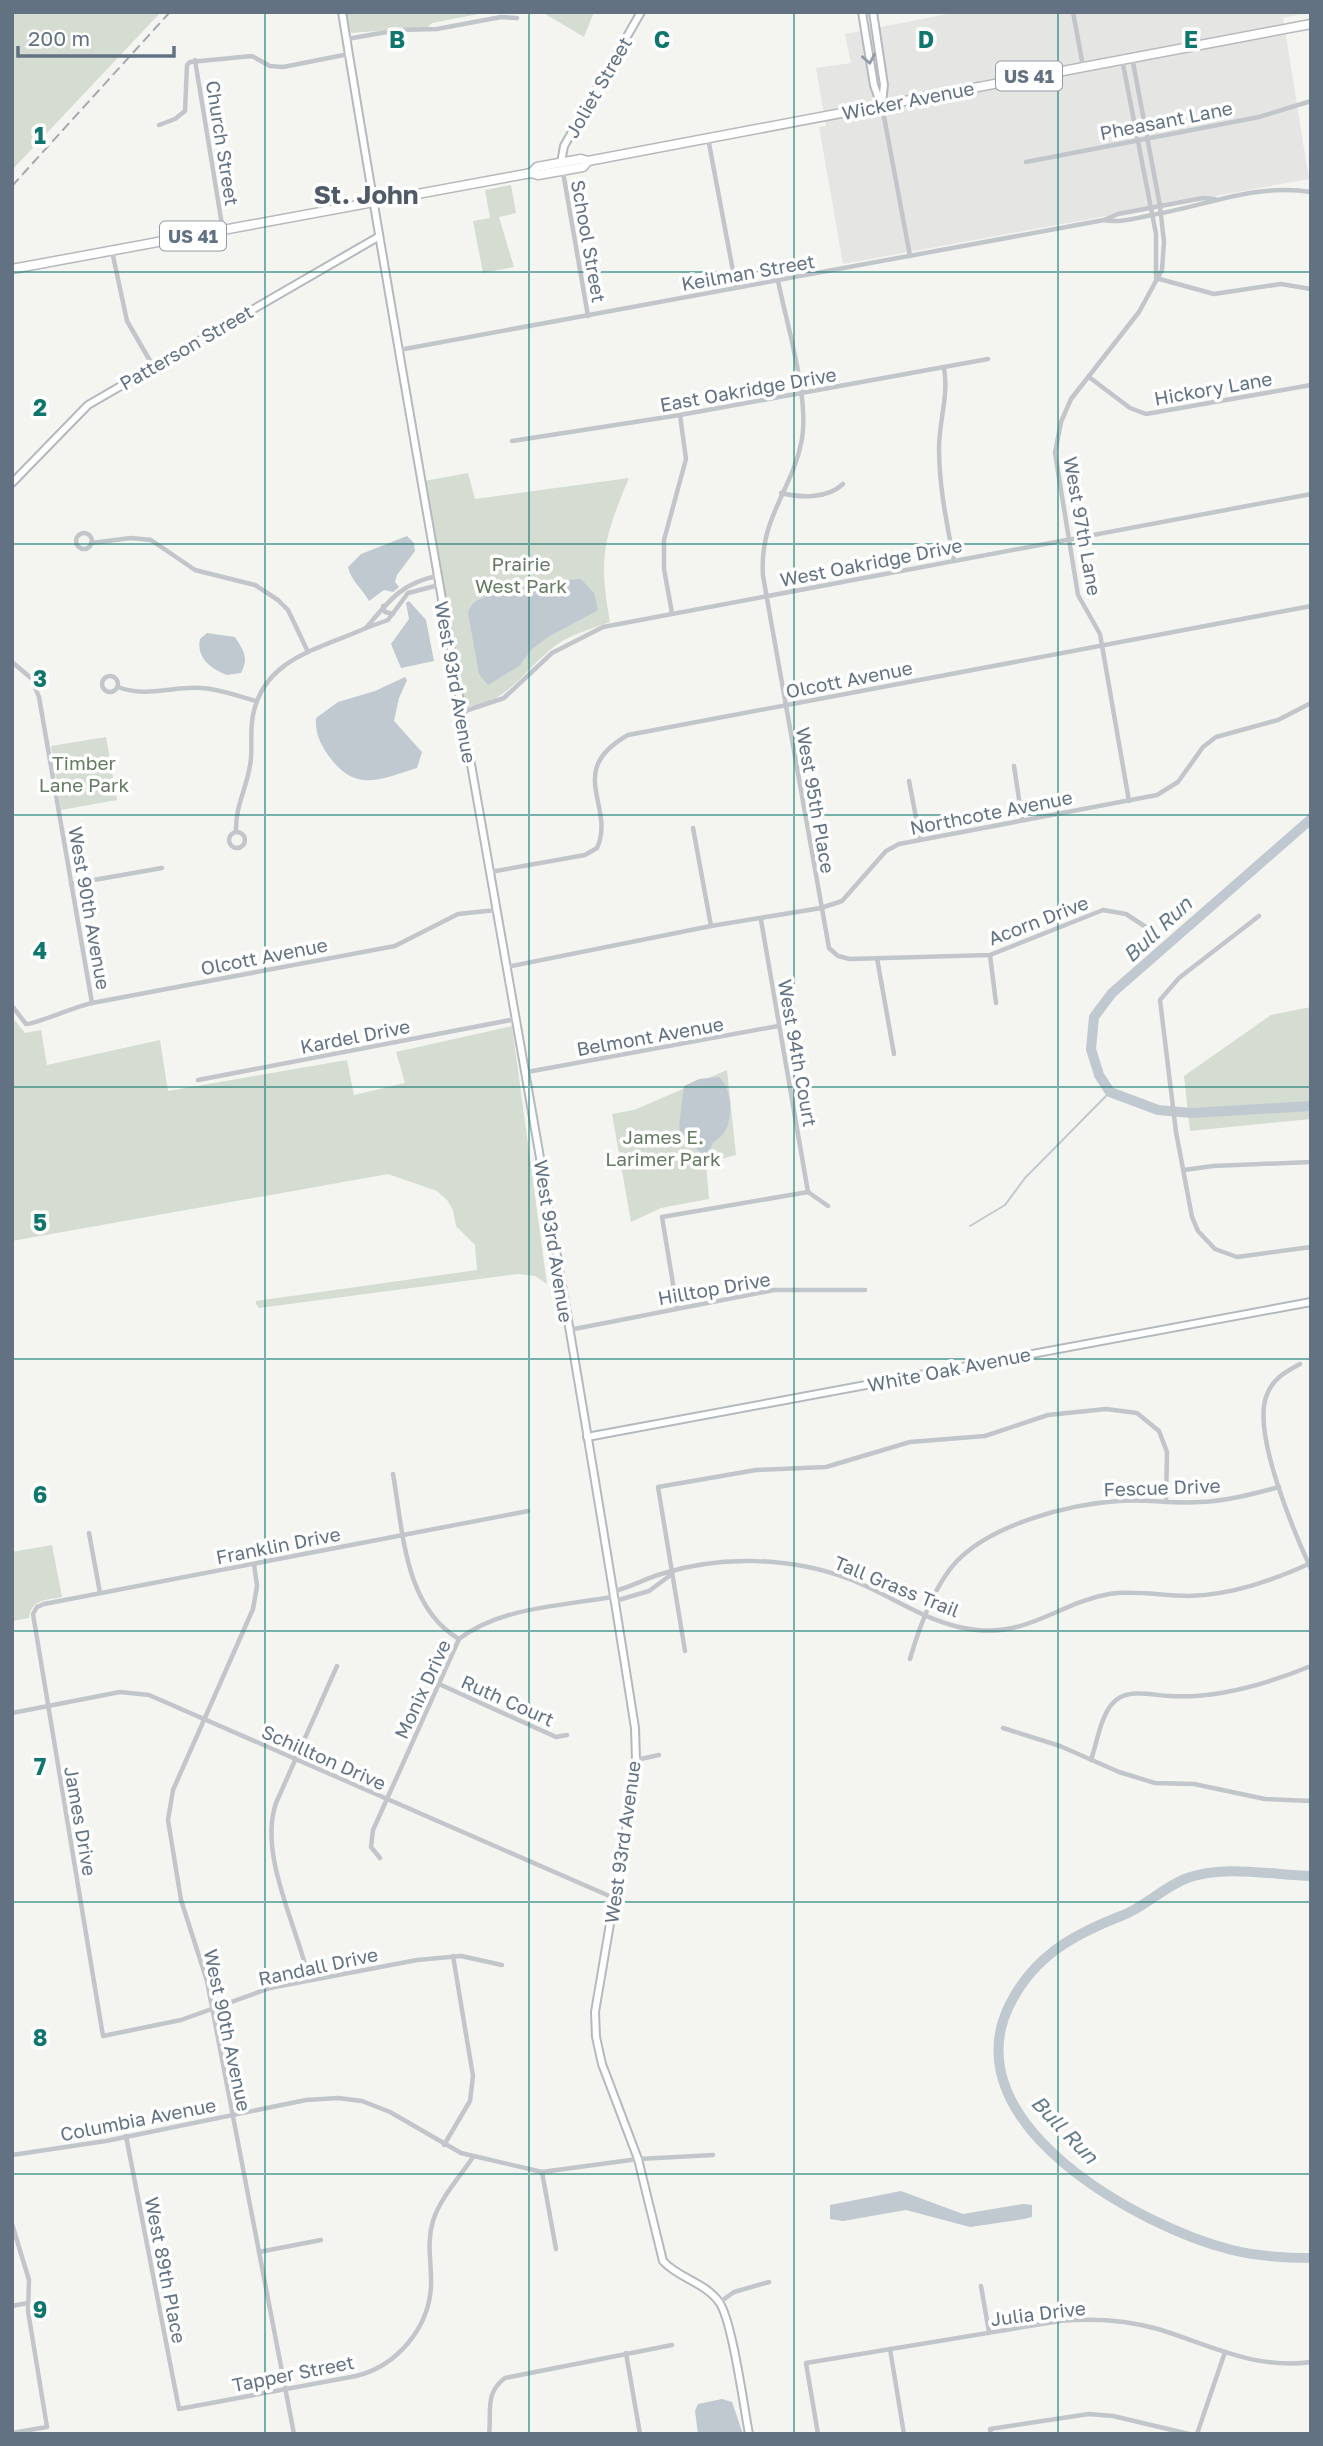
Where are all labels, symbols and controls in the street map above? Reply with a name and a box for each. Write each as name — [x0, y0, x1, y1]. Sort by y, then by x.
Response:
scale bar — [18, 14, 173, 58]
text: 200 m — [28, 25, 90, 51]
text: B — [389, 25, 405, 53]
text: C — [654, 25, 670, 53]
text: D — [918, 25, 934, 53]
text: E — [1184, 25, 1198, 53]
street label: Joliet Street — [560, 32, 636, 142]
one-way arrow — [861, 53, 876, 65]
road number: US 41 — [996, 62, 1062, 90]
street label: Wicker Avenue — [840, 76, 976, 124]
street label: Church Street — [202, 79, 244, 207]
street label: Pheasant Lane — [1098, 96, 1234, 144]
text: 1 — [34, 121, 46, 149]
street label: School Street — [567, 178, 611, 304]
district label: St. John — [314, 179, 418, 210]
road number: US 41 — [160, 222, 226, 250]
street label: Keilman Street — [679, 249, 817, 295]
street label: Patterson Street — [115, 299, 257, 395]
street label: East Oakridge Drive — [658, 362, 838, 416]
street label: Hickory Lane — [1152, 366, 1274, 410]
text: 2 — [33, 393, 47, 421]
street label: West 97th Lane — [1059, 455, 1107, 597]
street label: West Oakridge Drive — [778, 533, 964, 591]
park label: Prairie West Park — [475, 552, 567, 597]
street label: West 93rd Avenue — [430, 599, 482, 765]
street label: Olcott Avenue — [784, 655, 914, 703]
text: 3 — [33, 664, 47, 692]
street label: West 95th Place — [792, 725, 840, 875]
park label: Timber Lane Park — [39, 751, 129, 796]
street label: Northcote Avenue — [908, 785, 1074, 839]
street label: West 90th Avenue — [64, 825, 116, 991]
street label: Acorn Drive — [985, 890, 1091, 950]
water label: Bull Run — [1117, 890, 1198, 967]
street label: Olcott Avenue — [199, 932, 329, 980]
text: 4 — [33, 936, 47, 964]
street label: West 94th Court — [774, 978, 822, 1128]
street label: Belmont Avenue — [575, 1012, 725, 1060]
street label: Kardel Drive — [298, 1014, 412, 1058]
park label: James E. Larimer Park — [605, 1125, 721, 1170]
street label: West 93rd Avenue — [530, 1158, 578, 1324]
text: 5 — [33, 1208, 47, 1236]
street label: Hilltop Drive — [656, 1267, 772, 1309]
street label: White Oak Avenue — [865, 1342, 1033, 1396]
street label: Fescue Drive — [1103, 1473, 1221, 1501]
text: 6 — [33, 1480, 47, 1508]
street label: Franklin Drive — [214, 1522, 342, 1568]
street label: Tall Grass Trail — [831, 1550, 963, 1622]
street label: Monix Drive — [389, 1636, 455, 1742]
street label: Ruth Court — [458, 1669, 558, 1731]
street label: Schillton Drive — [258, 1719, 390, 1795]
text: 7 — [34, 1752, 46, 1780]
street label: West 93rd Avenue — [599, 1759, 645, 1925]
street label: James Drive — [60, 1764, 102, 1878]
street label: Randall Drive — [256, 1942, 380, 1990]
street label: West 90th Avenue — [200, 1947, 256, 2113]
text: 8 — [33, 2023, 47, 2051]
water label: Bull Run — [1026, 2089, 1105, 2169]
street label: Columbia Avenue — [58, 2093, 218, 2145]
street label: West 89th Place — [141, 2195, 191, 2345]
text: 9 — [33, 2295, 47, 2323]
street label: Julia Drive — [989, 2296, 1087, 2330]
street label: Tapper Street — [230, 2350, 356, 2396]

